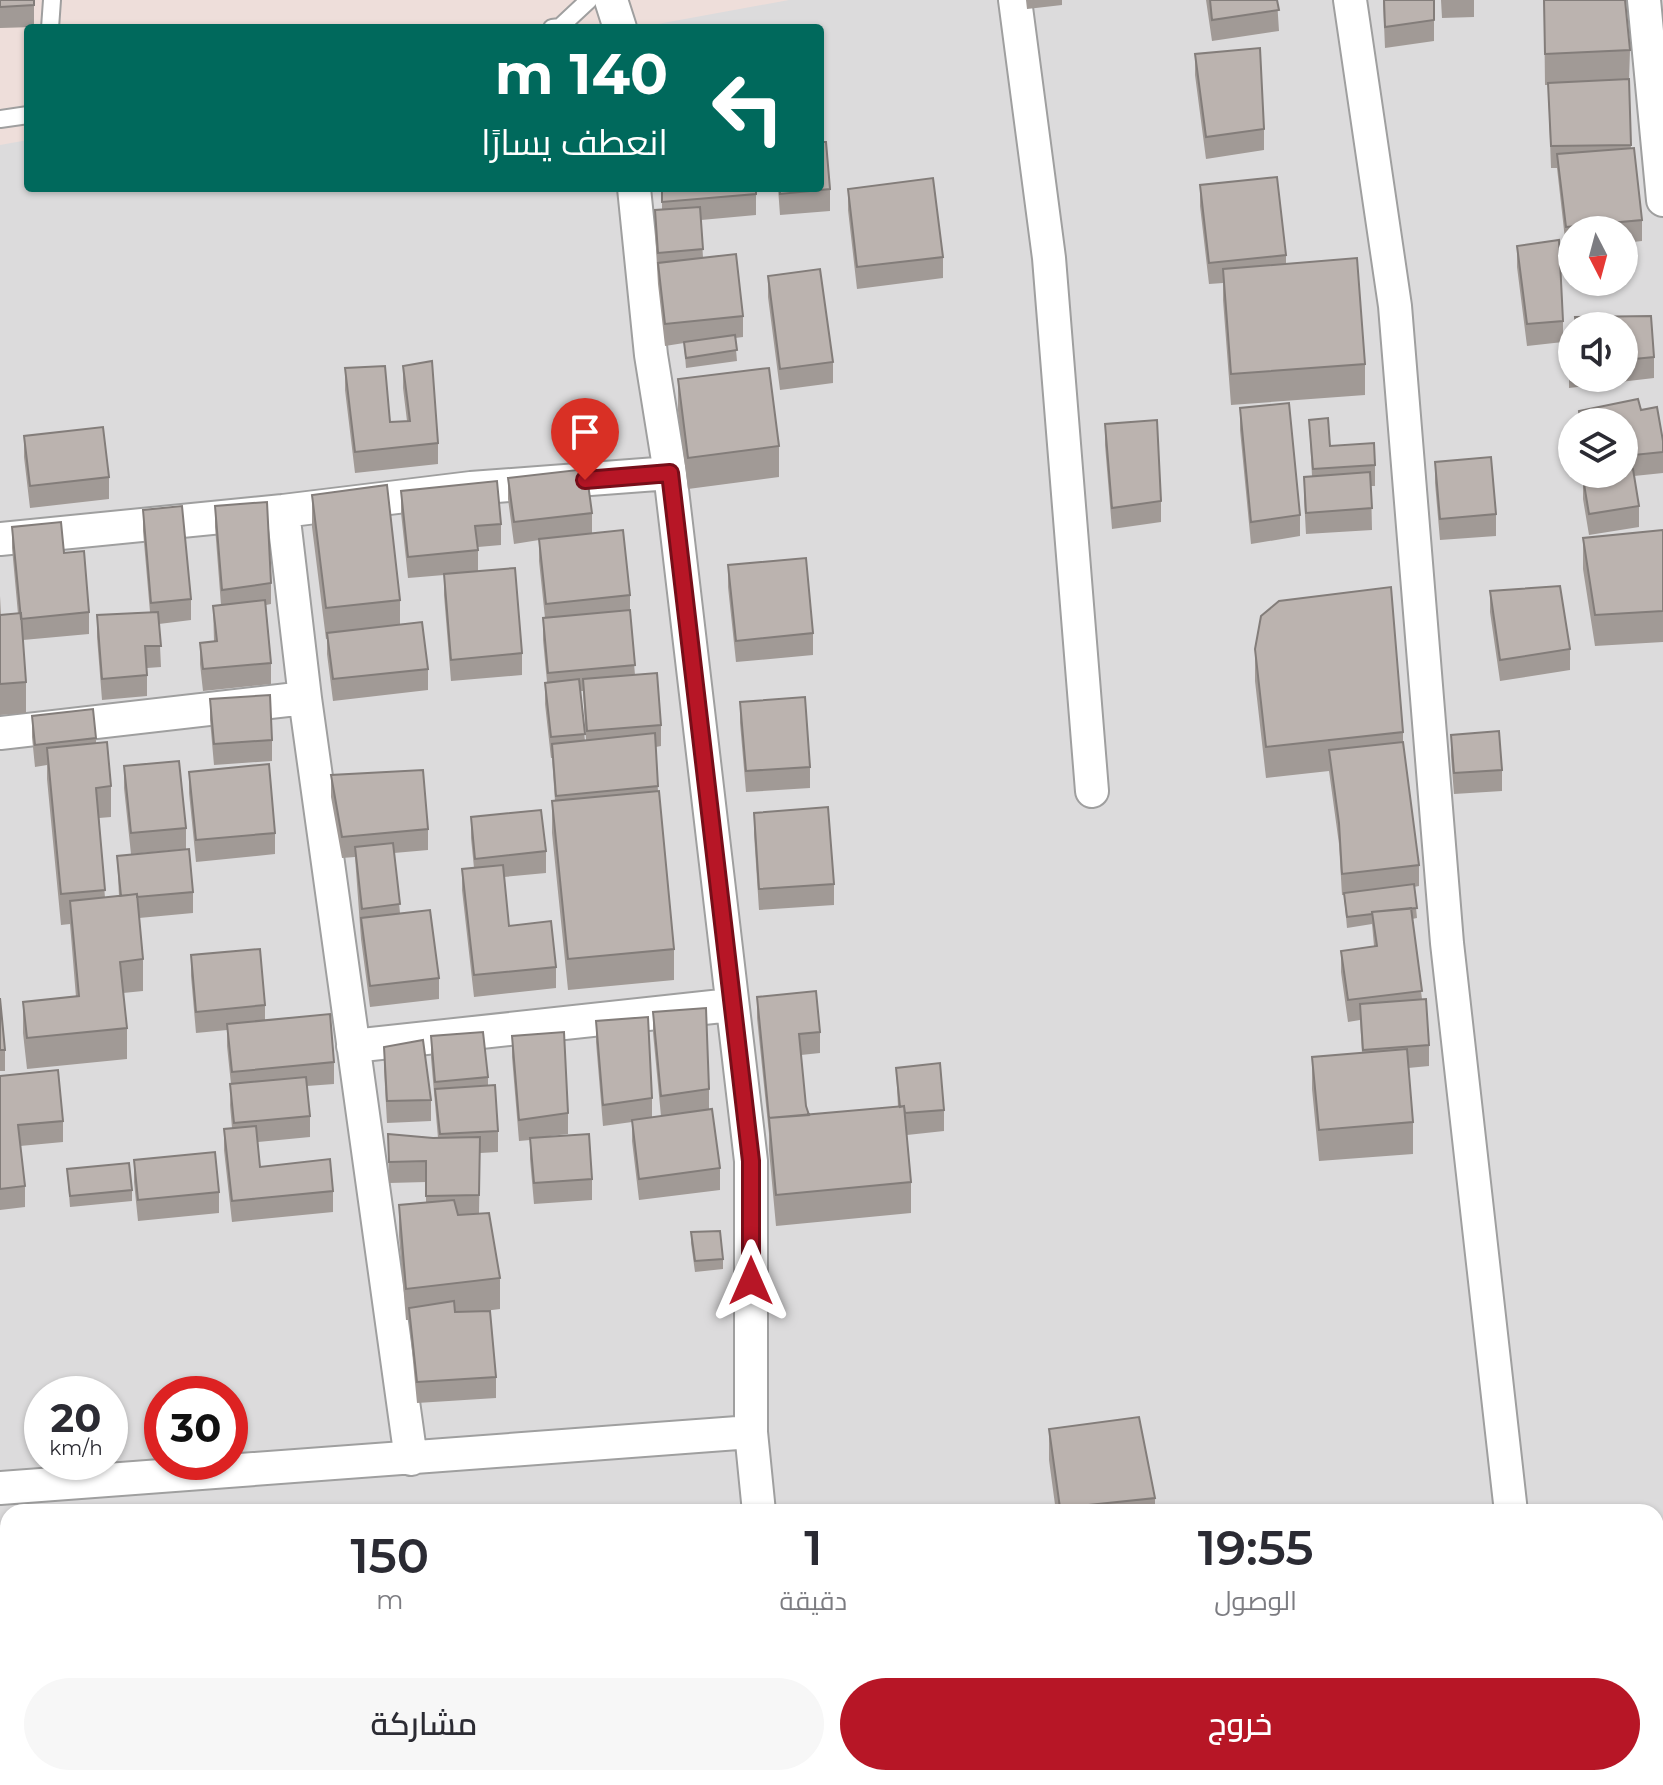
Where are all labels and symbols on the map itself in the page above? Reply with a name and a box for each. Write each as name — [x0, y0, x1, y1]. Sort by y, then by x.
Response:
north arrow — [1558, 216, 1638, 296]
pin — [551, 398, 619, 480]
position arrow — [709, 1239, 793, 1323]
speed limit sign: 30 — [144, 1376, 248, 1480]

